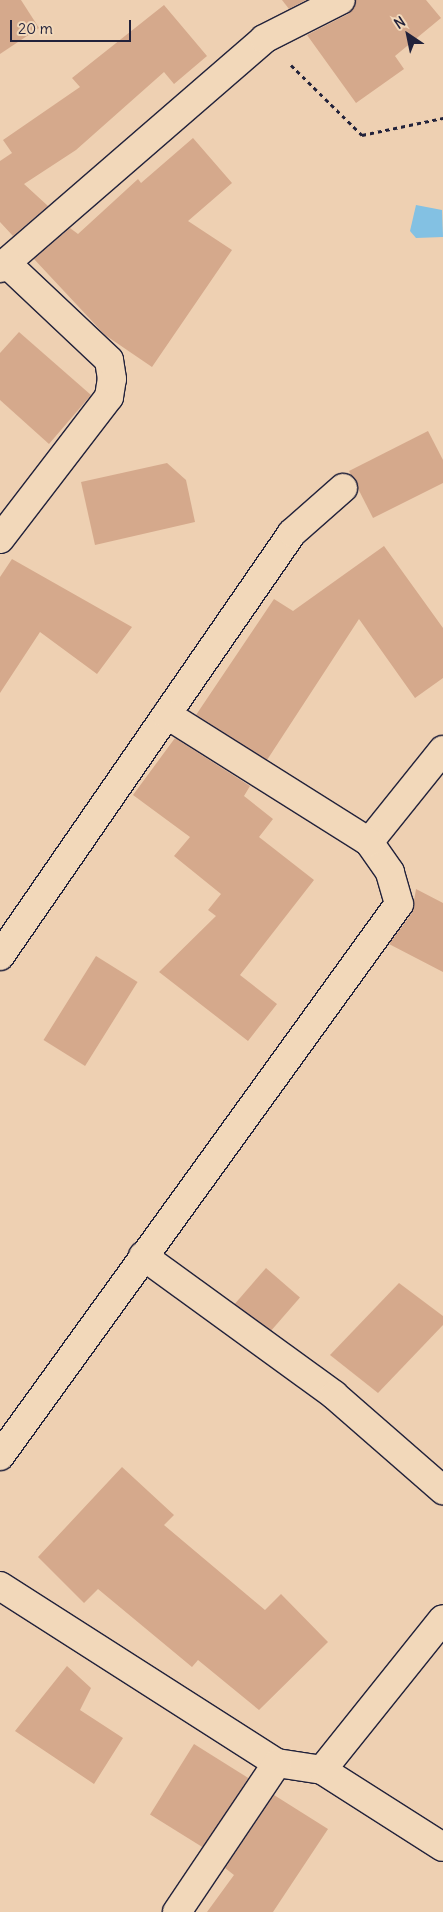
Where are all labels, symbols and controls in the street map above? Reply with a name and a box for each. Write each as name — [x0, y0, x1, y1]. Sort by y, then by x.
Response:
scale bar — [12, 10, 134, 42]
north arrow — [383, 10, 433, 60]
text: N — [391, 12, 409, 33]
text: 20 m — [18, 19, 53, 38]

